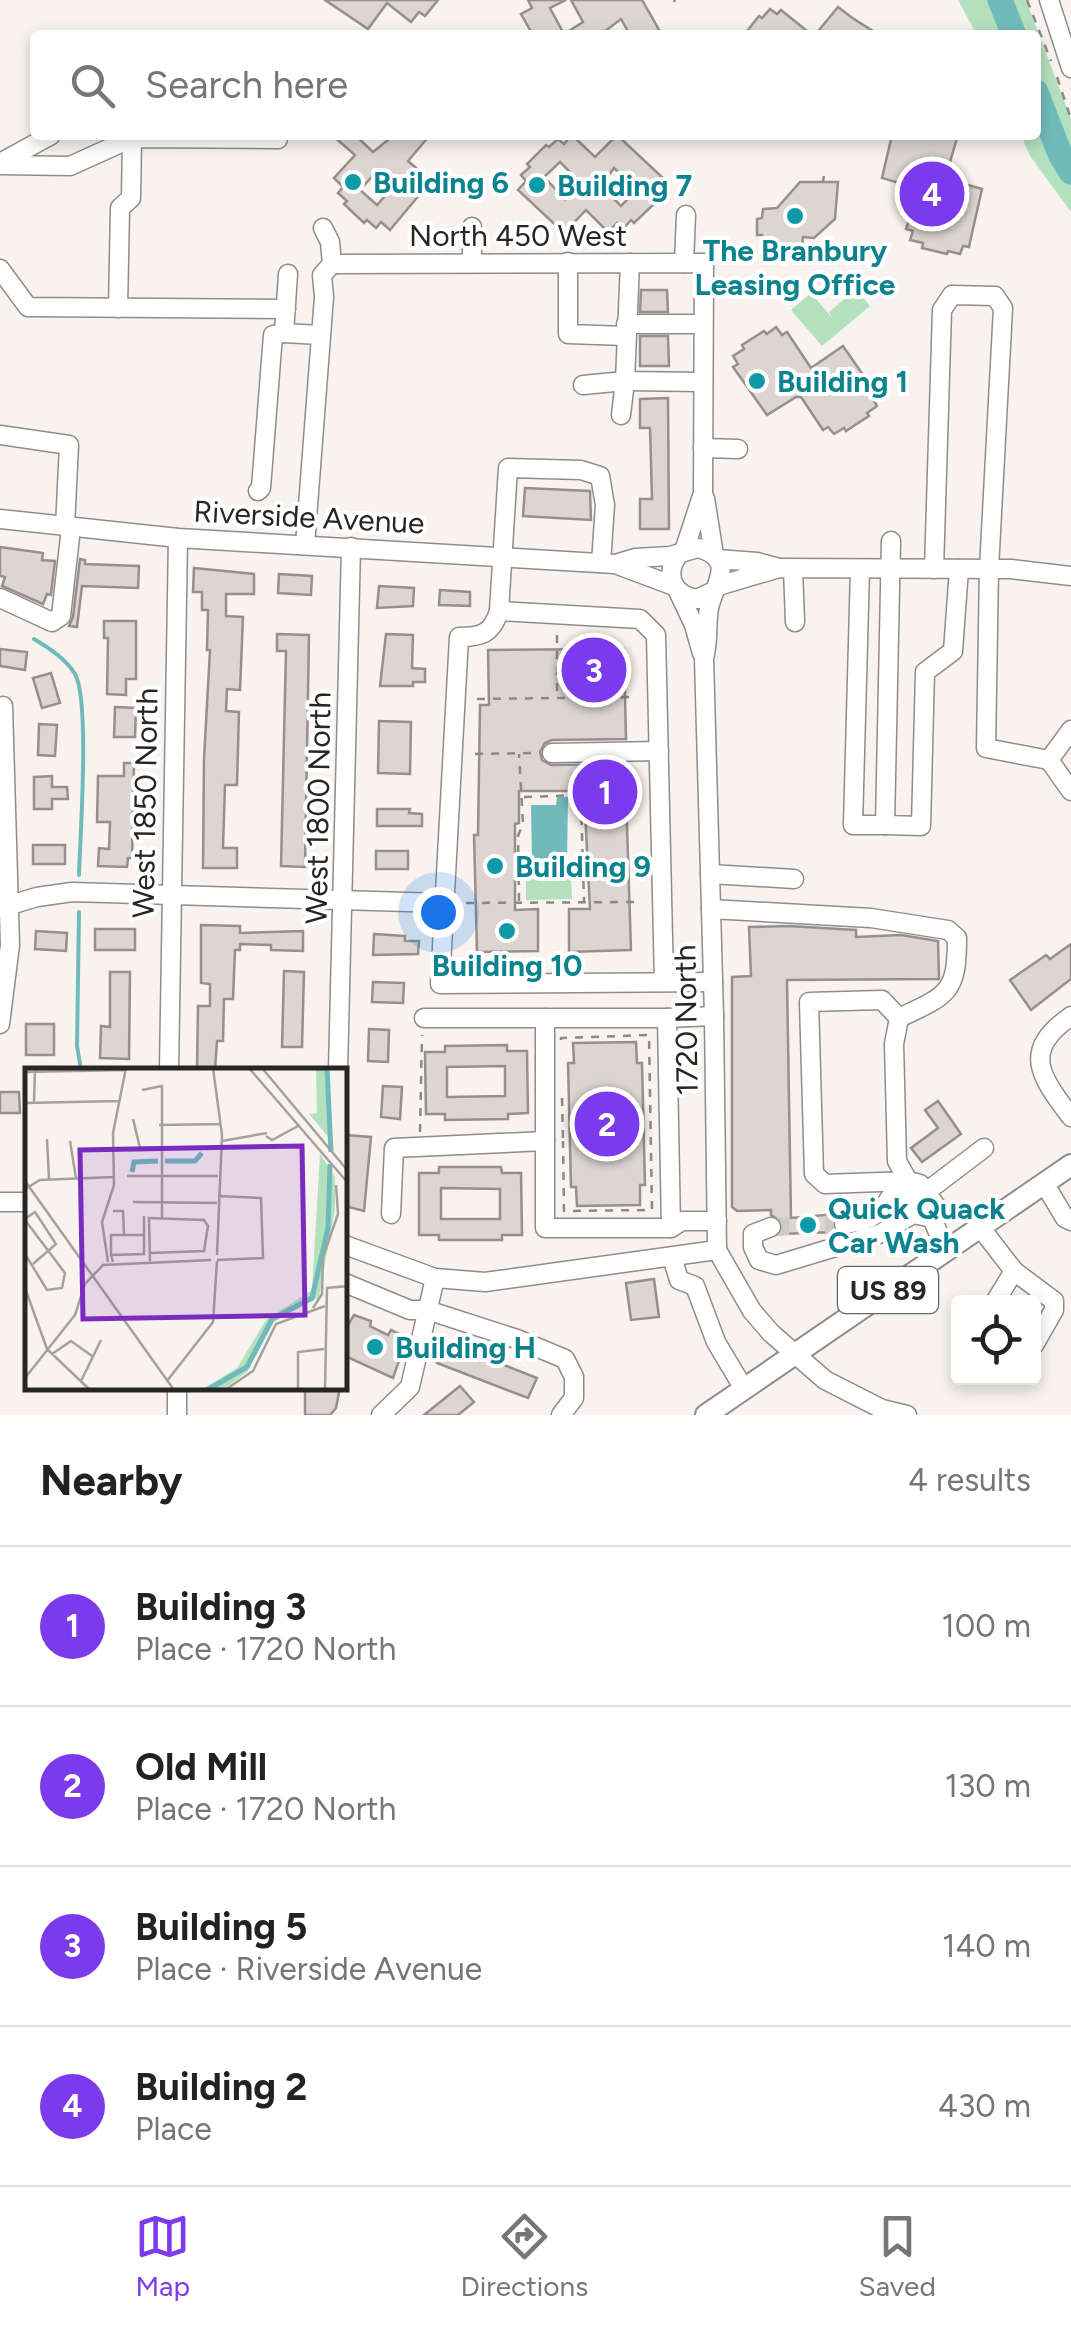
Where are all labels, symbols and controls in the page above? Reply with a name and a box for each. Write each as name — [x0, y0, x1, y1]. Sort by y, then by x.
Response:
search box — [30, 30, 1041, 140]
icon: search — [65, 58, 120, 113]
text: Search here — [145, 62, 348, 108]
pin: 4 — [900, 156, 964, 232]
place label: Building 6 — [373, 164, 509, 201]
place label: Building 7 — [557, 167, 692, 204]
marker: Building 6 — [342, 171, 364, 193]
marker: Building 7 — [526, 174, 548, 196]
marker: The Branbury Leasing Office — [784, 205, 806, 227]
street label: North 450 West — [409, 217, 627, 254]
place label: The Branbury Leasing Office — [695, 232, 896, 303]
place label: Building 1 — [777, 363, 908, 400]
marker: Building 1 — [746, 370, 768, 392]
street label: Riverside Avenue — [193, 492, 425, 542]
pin: 3 — [562, 632, 626, 708]
street label: West 1850 North — [124, 688, 166, 918]
street label: West 1800 North — [297, 692, 339, 924]
pin: 1 — [572, 754, 638, 830]
place label: Building 9 — [515, 848, 651, 885]
marker: Building 9 — [484, 855, 506, 877]
your location — [413, 887, 464, 938]
marker: Building 10 — [496, 920, 518, 942]
street label: 1720 North — [666, 944, 706, 1096]
place label: Building 10 — [432, 947, 582, 984]
inset map — [25, 1068, 348, 1390]
pin: 2 — [574, 1086, 640, 1162]
place label: Quick Quack Car Wash — [828, 1190, 1005, 1261]
marker: Quick Quack Car Wash — [797, 1214, 819, 1236]
road number: US 89 — [838, 1267, 938, 1313]
map controls — [951, 1295, 1041, 1385]
button: locate — [951, 1295, 1041, 1385]
place label: Building H — [395, 1329, 536, 1366]
marker: Building H — [364, 1336, 386, 1358]
text: Nearby — [40, 1455, 182, 1506]
text: 4 results — [908, 1461, 1031, 1499]
text: Building 3 — [135, 1584, 306, 1630]
text: 1 — [66, 1607, 79, 1645]
text: 100 m — [942, 1607, 1031, 1645]
text: Place · 1720 North — [135, 1630, 396, 1668]
text: Old Mill — [135, 1744, 267, 1790]
text: 2 — [63, 1767, 82, 1805]
text: 130 m — [945, 1767, 1031, 1805]
text: Place · 1720 North — [135, 1790, 396, 1828]
text: Building 5 — [135, 1904, 307, 1950]
text: 3 — [64, 1927, 81, 1965]
text: 140 m — [942, 1927, 1031, 1965]
text: Place · Riverside Avenue — [135, 1950, 482, 1988]
text: Building 2 — [135, 2064, 307, 2110]
text: 4 — [62, 2087, 83, 2125]
text: 430 m — [938, 2087, 1031, 2125]
text: Place — [135, 2110, 212, 2148]
tab: Map — [135, 2209, 190, 2303]
tab: Directions — [461, 2209, 588, 2303]
tab: Saved — [859, 2209, 936, 2303]

